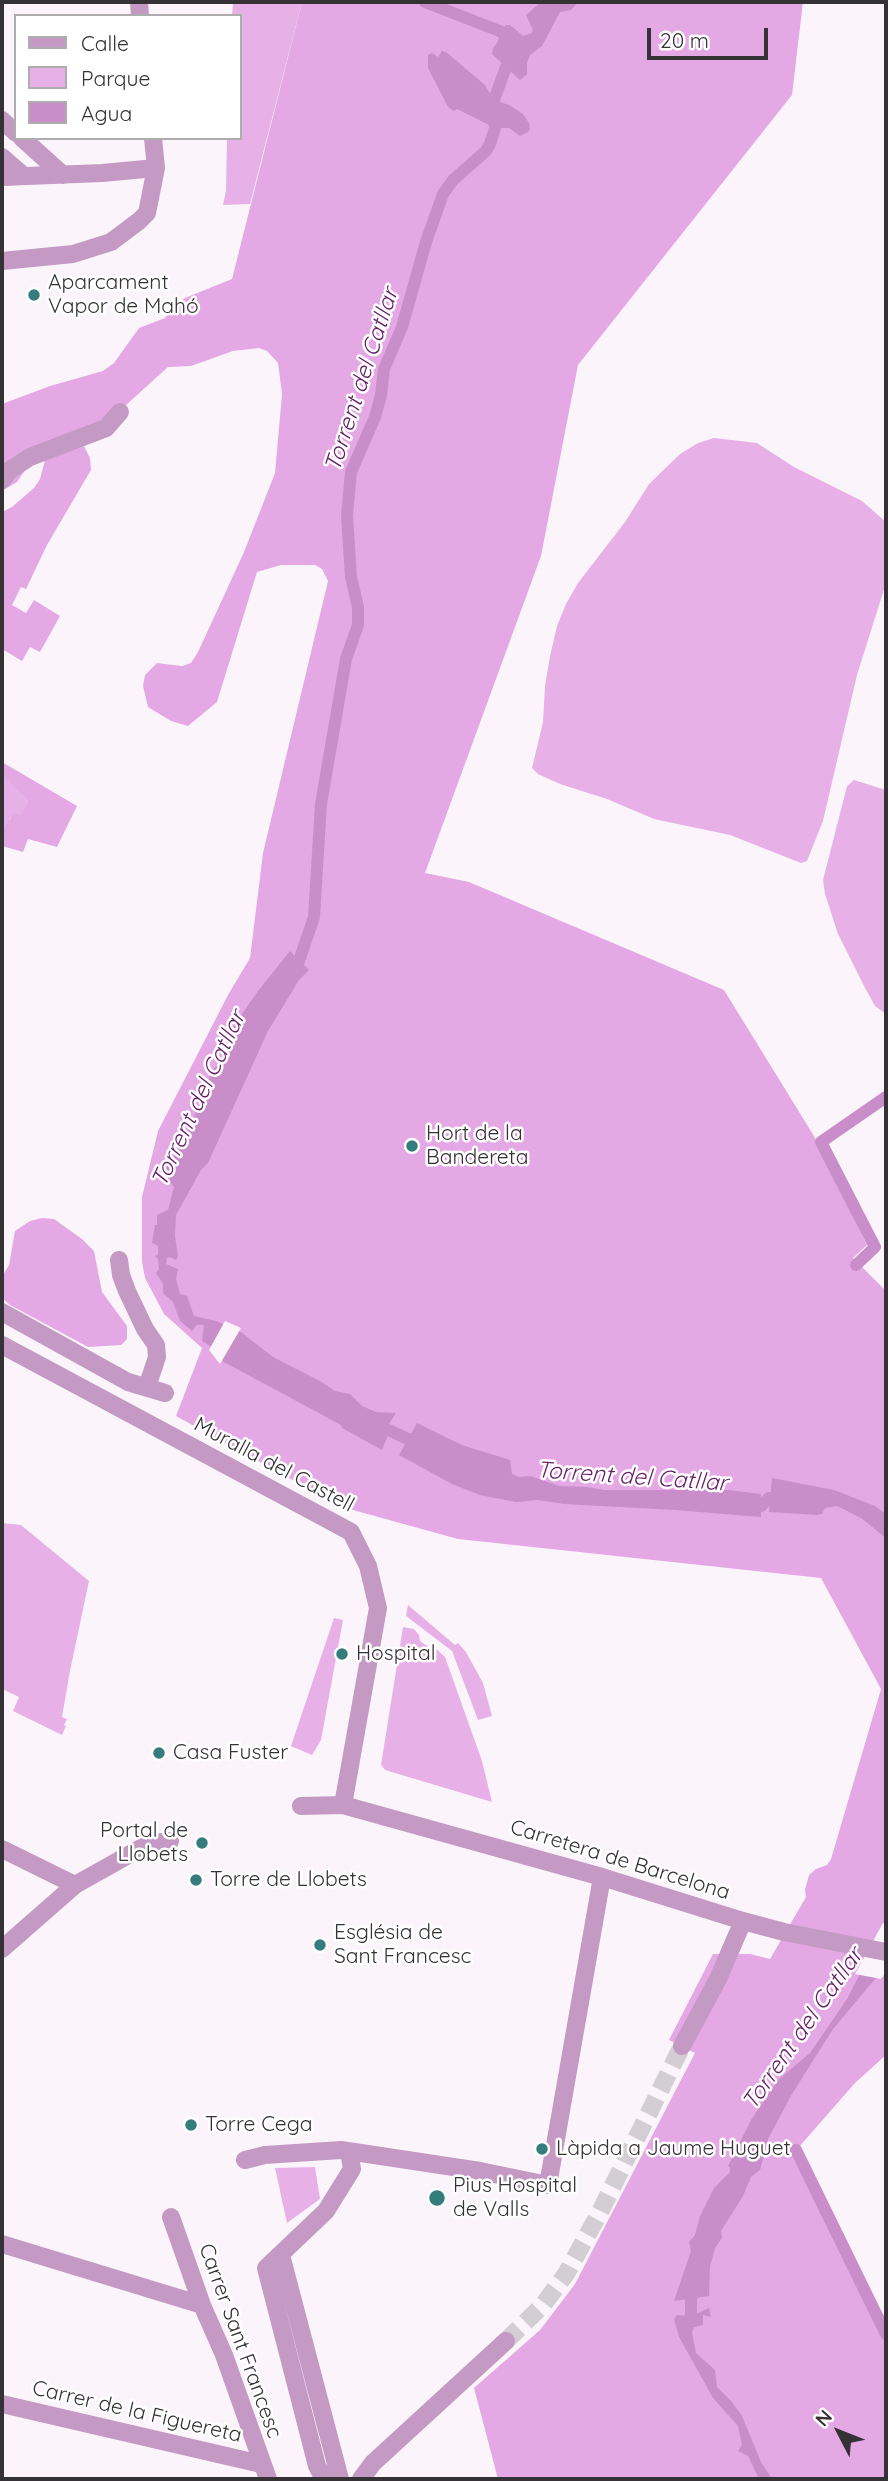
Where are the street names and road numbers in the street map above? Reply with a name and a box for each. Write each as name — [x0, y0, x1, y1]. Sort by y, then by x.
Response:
street label: Muralla del Castell — [190, 1412, 358, 1518]
street label: Carretera de Barcelona — [507, 1815, 733, 1905]
street label: Carrer Sant Francesc — [193, 2240, 287, 2442]
street label: Carrer de la Figuereta — [30, 2376, 244, 2448]

